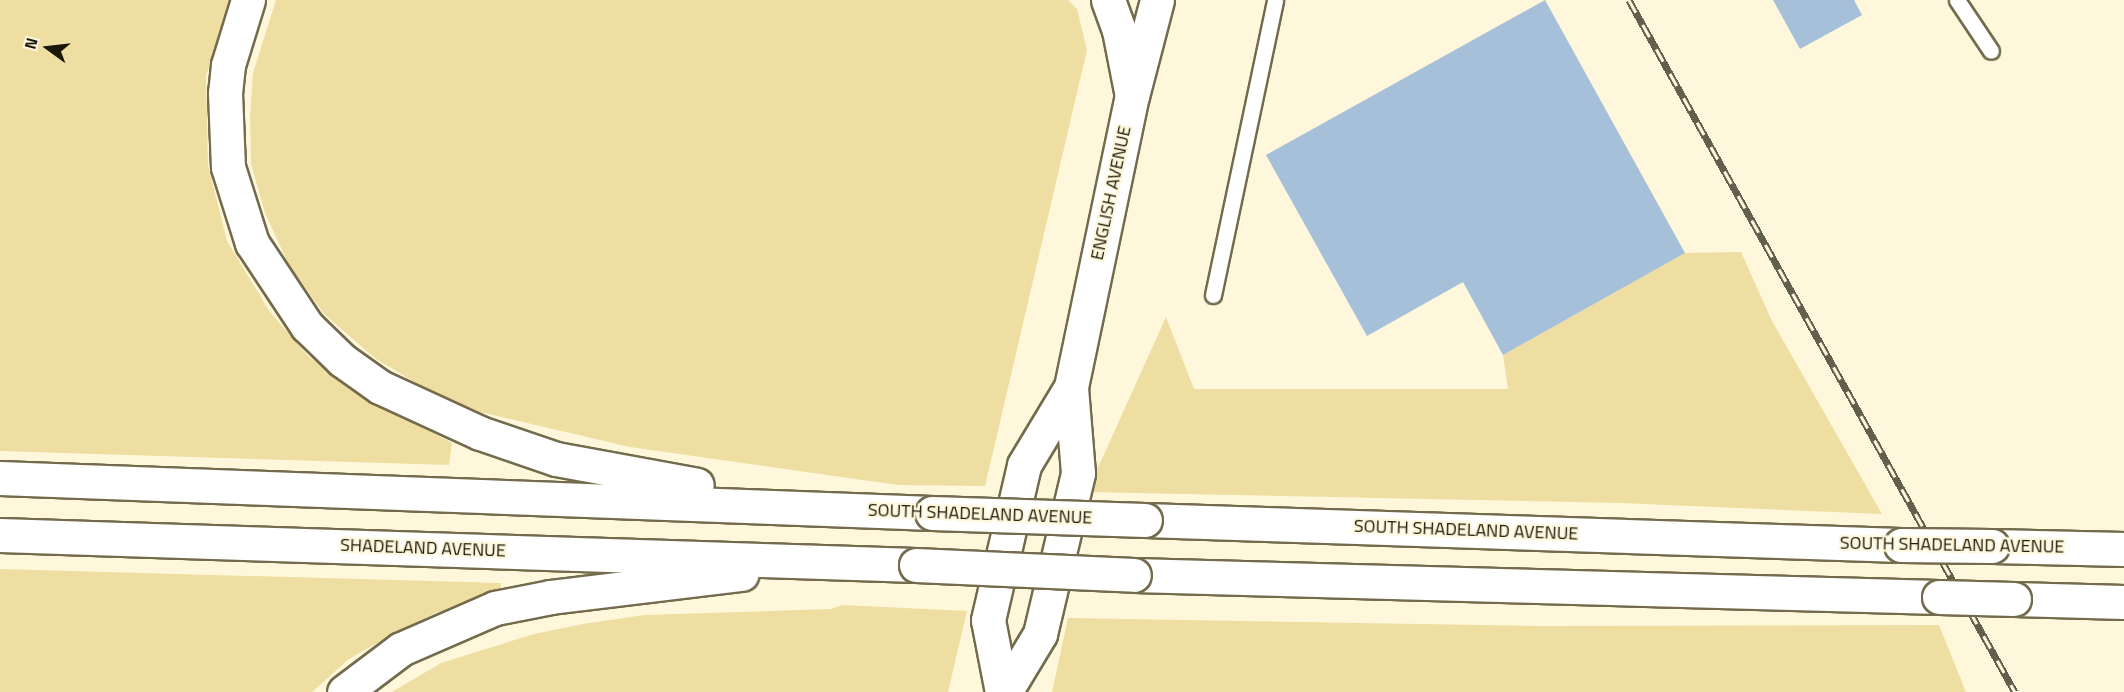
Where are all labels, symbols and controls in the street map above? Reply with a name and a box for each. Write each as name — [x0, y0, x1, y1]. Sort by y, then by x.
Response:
north arrow — [18, 18, 78, 78]
text: N — [18, 35, 44, 52]
street label: ENGLISH AVENUE — [1086, 124, 1136, 262]
street label: SOUTH SHADELAND AVENUE — [867, 499, 1093, 529]
street label: SOUTH SHADELAND AVENUE — [1353, 515, 1579, 545]
street label: SOUTH SHADELAND AVENUE — [1840, 532, 2064, 558]
street label: SHADELAND AVENUE — [340, 534, 506, 562]

